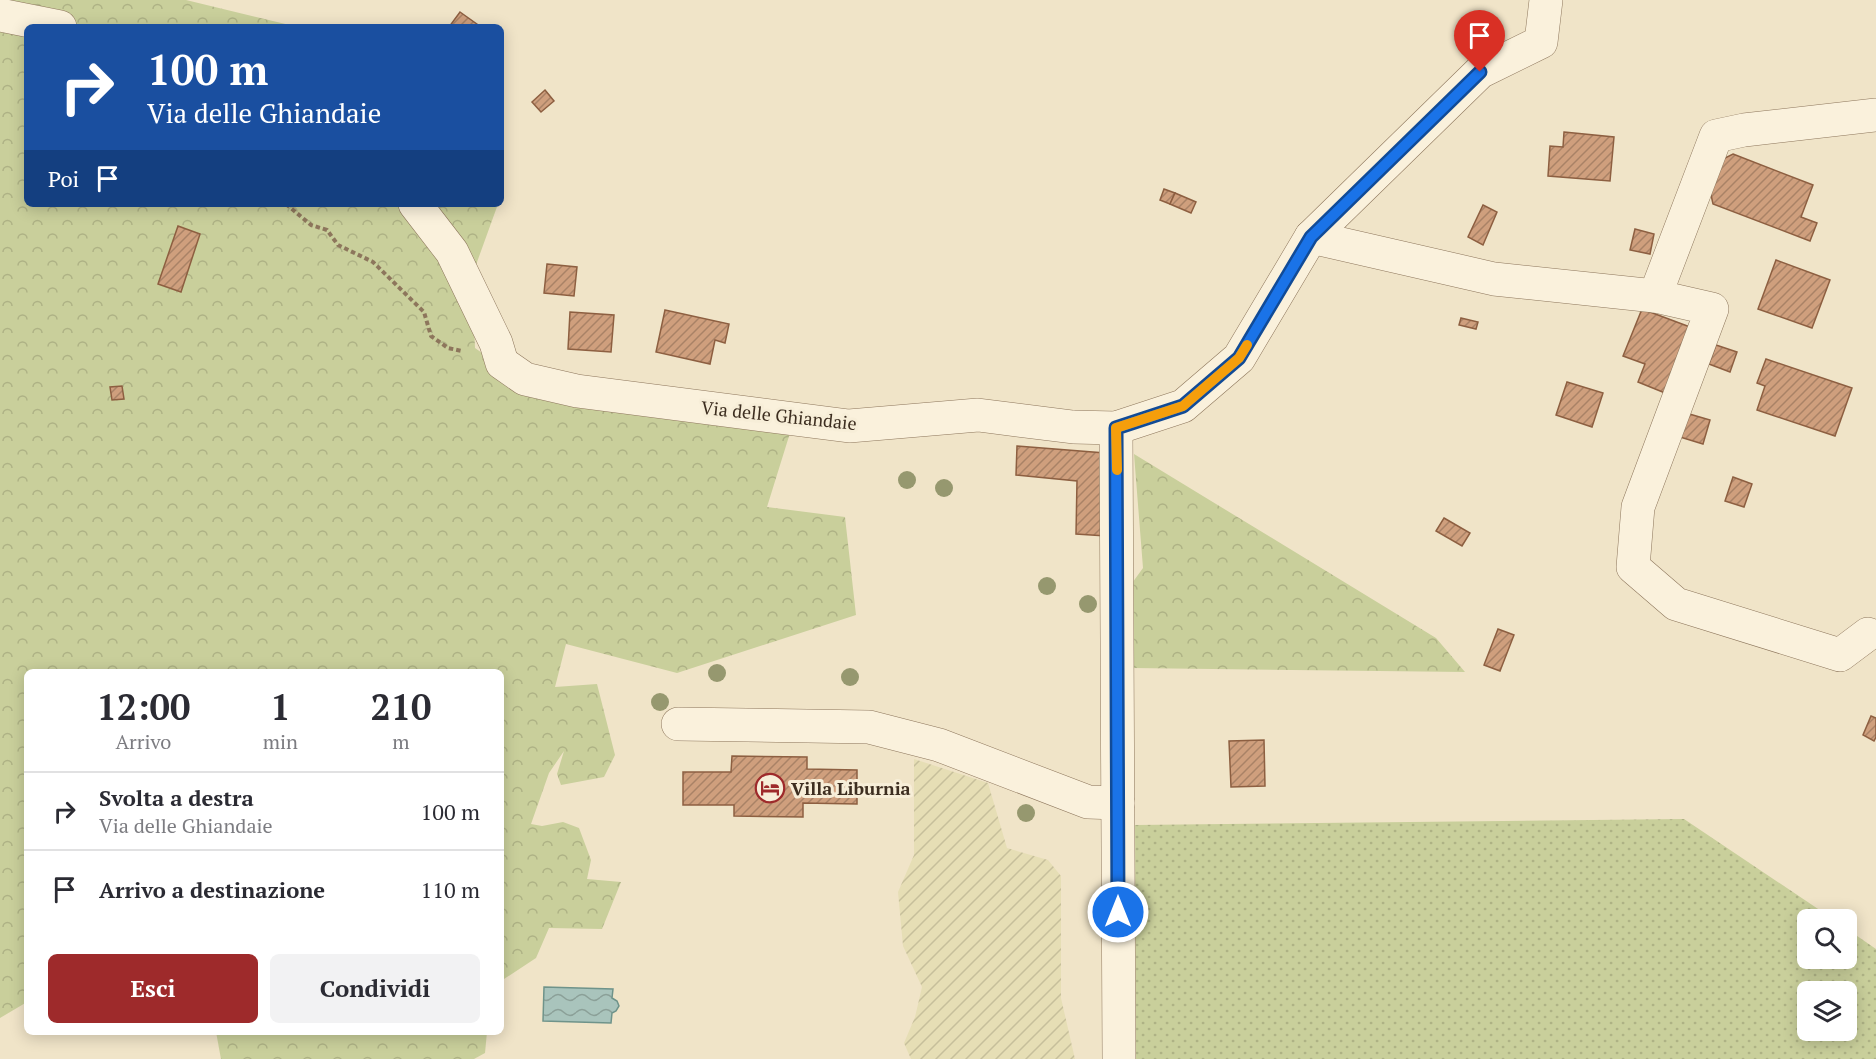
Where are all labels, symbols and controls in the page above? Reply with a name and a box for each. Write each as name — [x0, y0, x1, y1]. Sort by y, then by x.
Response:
pin — [1454, 10, 1505, 72]
icon: arrive — [1463, 19, 1496, 52]
text: 100 m — [147, 41, 268, 97]
icon: right — [48, 48, 126, 126]
text: Via delle Ghiandaie — [147, 95, 381, 131]
icon: arrive — [91, 162, 124, 195]
text: Poi — [48, 164, 79, 193]
street label: Via delle Ghiandaie — [700, 395, 858, 435]
text: 12:00 — [97, 683, 190, 730]
text: 1 — [270, 683, 291, 730]
text: 210 — [370, 683, 431, 730]
text: Arrivo — [115, 728, 171, 755]
text: min — [263, 728, 298, 755]
text: m — [392, 728, 410, 755]
hotel icon: Villa Liburnia — [754, 772, 786, 804]
place label: Villa Liburnia — [791, 776, 911, 800]
text: Svolta a destra — [99, 783, 254, 812]
icon: right — [48, 795, 81, 828]
text: 100 m — [420, 797, 480, 826]
text: Via delle Ghiandaie — [99, 812, 273, 839]
icon: arrive — [48, 873, 81, 906]
text: Arrivo a destinazione — [99, 875, 325, 904]
text: 110 m — [420, 875, 480, 904]
position arrow — [1086, 880, 1150, 944]
map controls — [1797, 909, 1857, 1041]
button: search — [1797, 909, 1857, 969]
button: Esci — [48, 954, 258, 1023]
button: Condividi — [270, 954, 480, 1023]
button: layers — [1797, 981, 1857, 1041]

